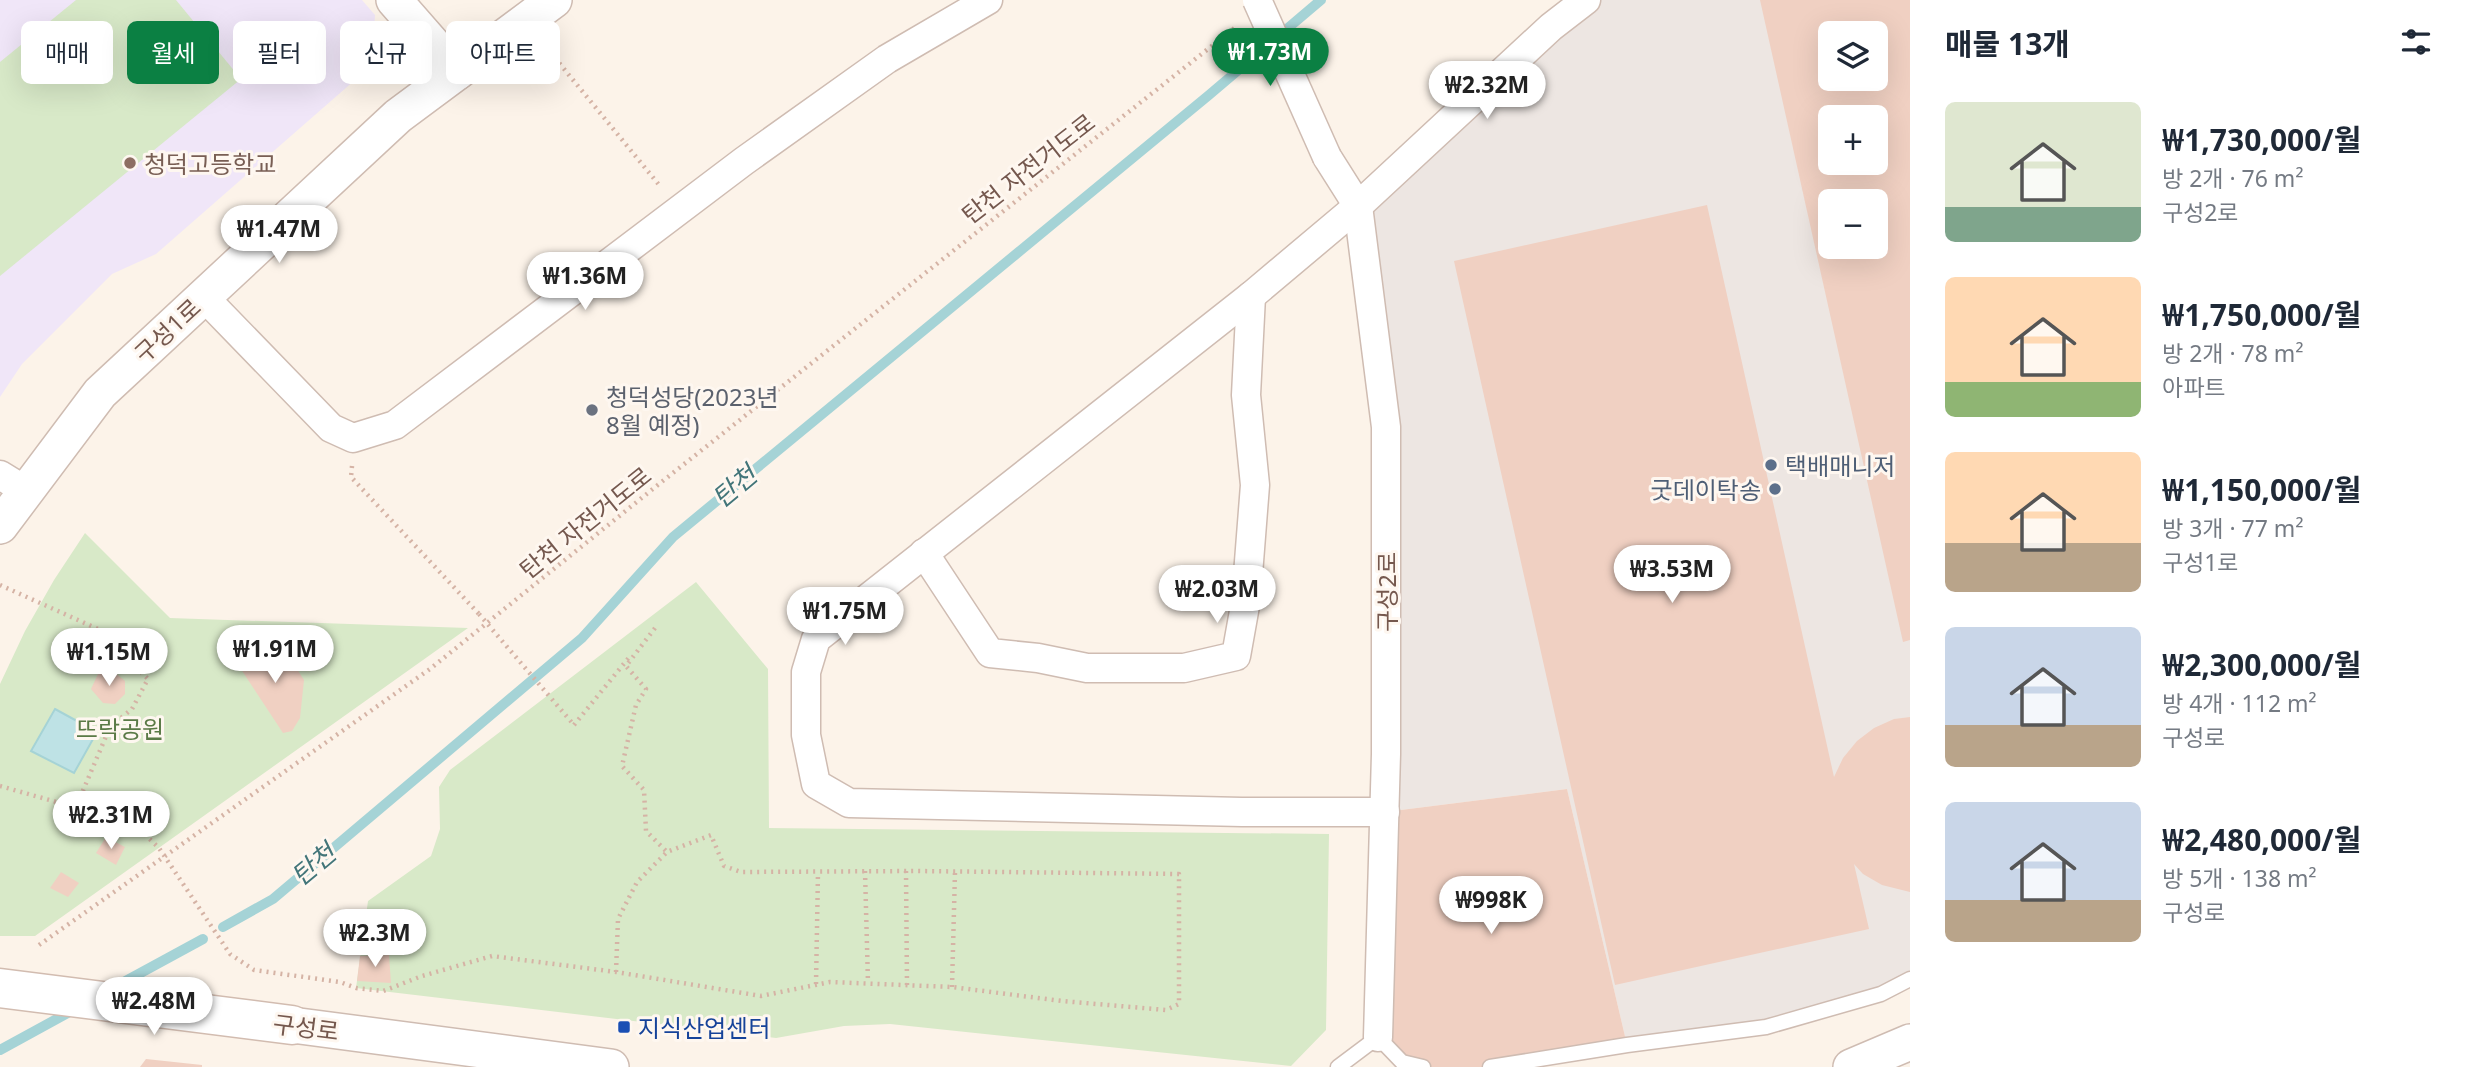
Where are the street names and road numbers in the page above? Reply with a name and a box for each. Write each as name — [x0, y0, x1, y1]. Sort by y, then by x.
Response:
street label: 탄천 자전거도로 — [954, 105, 1102, 231]
street label: 구성1로 — [127, 291, 207, 369]
street label: 탄천 자전거도로 — [512, 459, 658, 585]
street label: 구성2로 — [1370, 552, 1403, 632]
street label: 구성로 — [271, 1007, 341, 1047]

